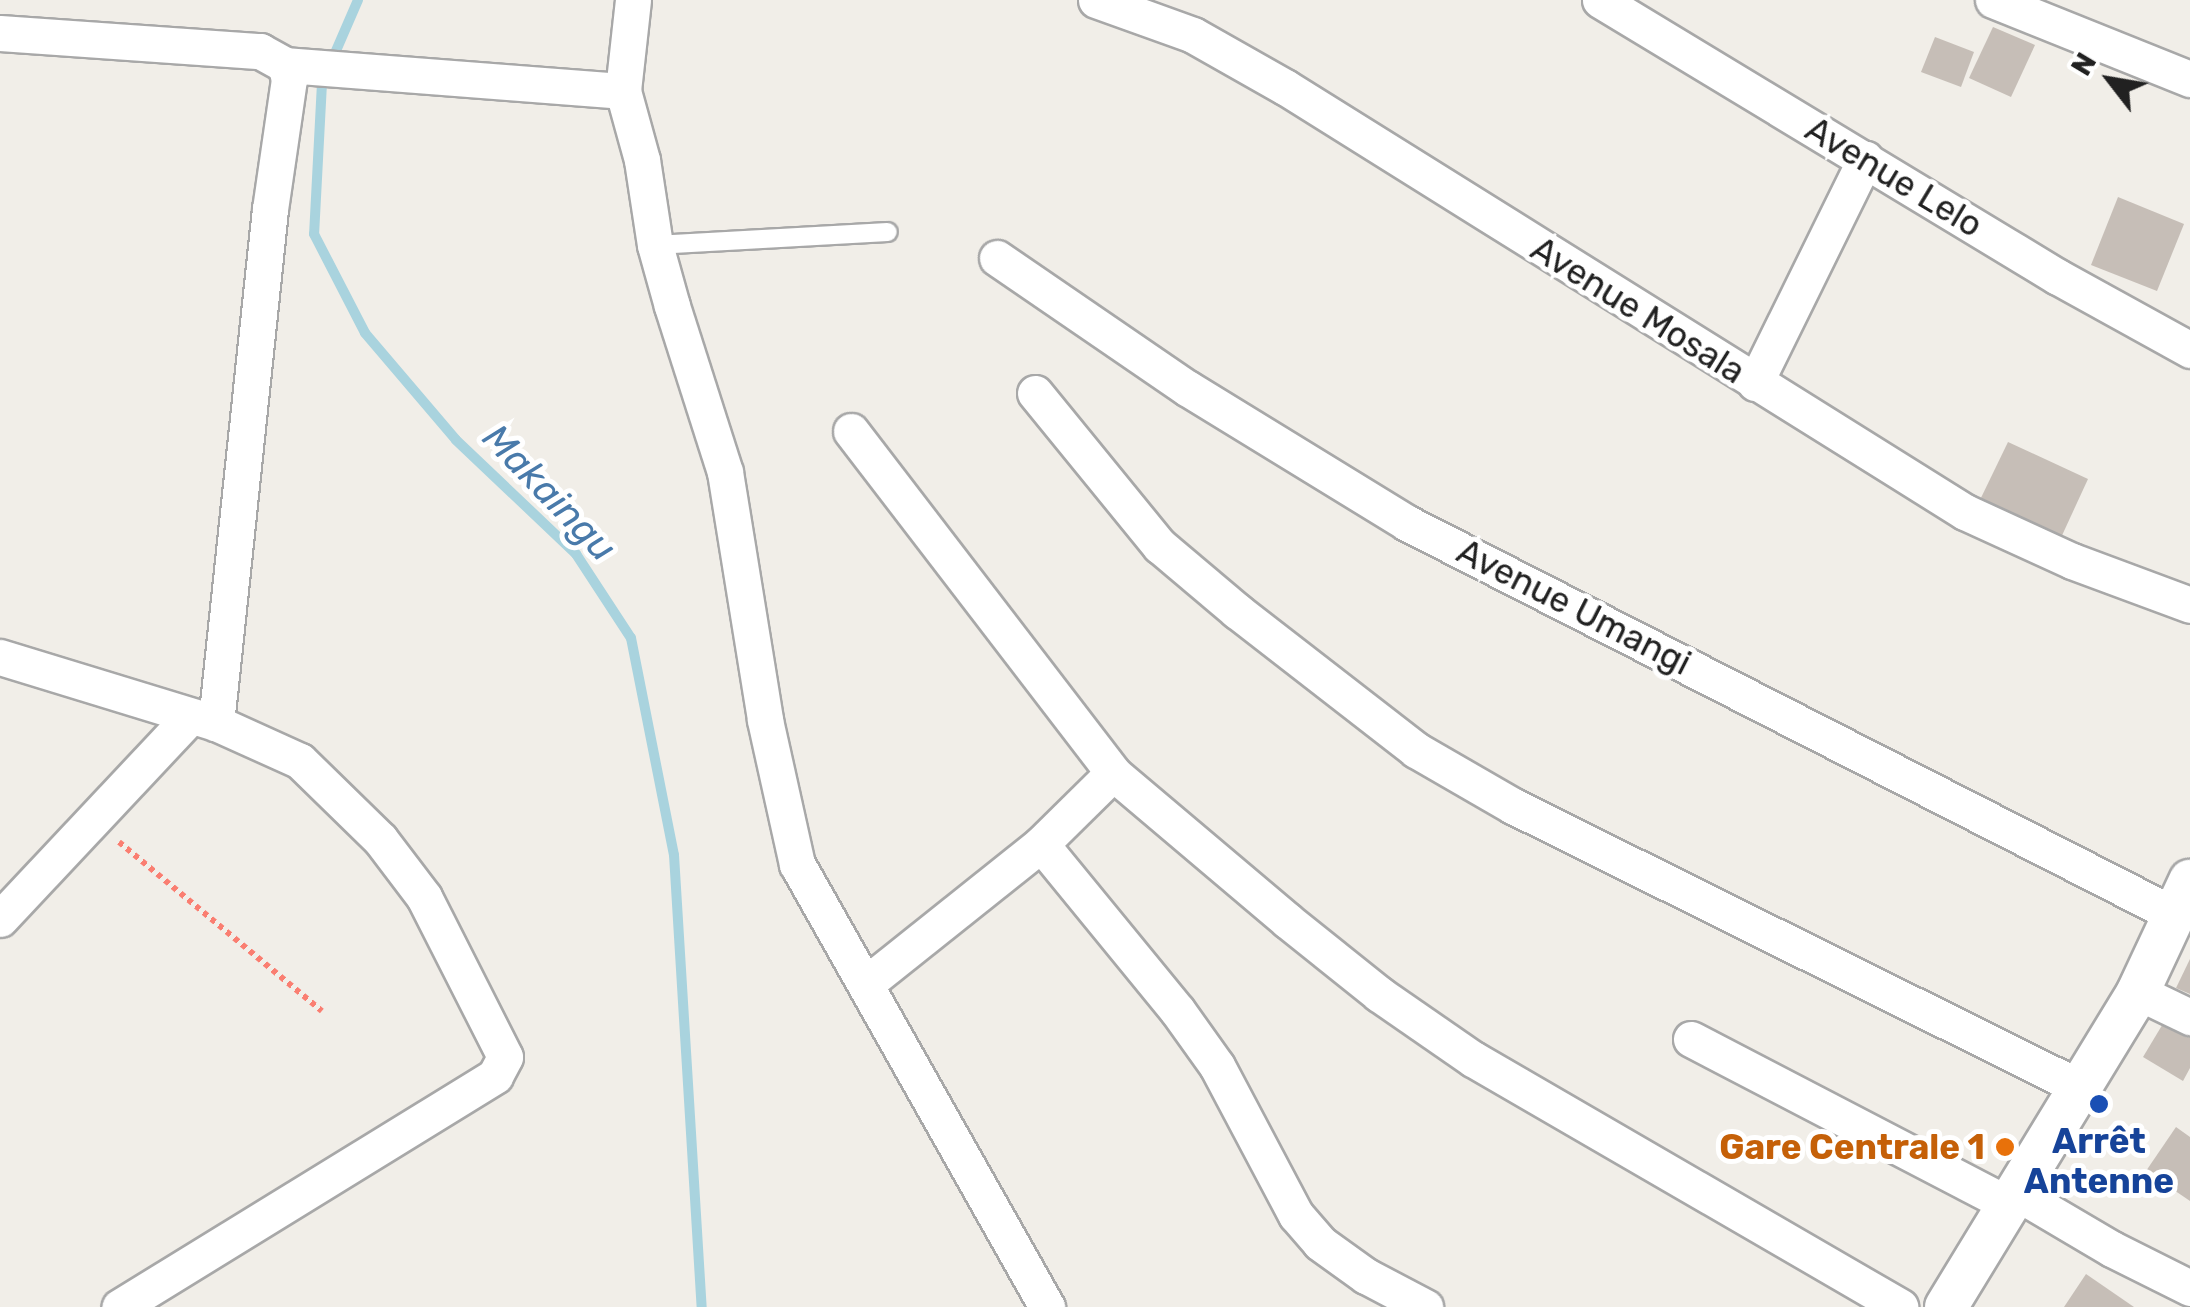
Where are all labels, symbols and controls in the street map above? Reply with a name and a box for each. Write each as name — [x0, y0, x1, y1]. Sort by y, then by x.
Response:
north arrow — [2060, 30, 2160, 130]
text: N — [2065, 47, 2103, 81]
street label: Avenue Lelo — [1798, 108, 1990, 246]
street label: Avenue Mosala — [1523, 228, 1753, 392]
water label: Makaingu — [473, 415, 625, 571]
street label: Avenue Umangi — [1450, 530, 1698, 684]
marker: Arrêt Antenne — [2088, 1093, 2110, 1115]
place label: Arrêt Antenne — [2024, 1120, 2174, 1202]
place label: Gare Centrale 1 — [1719, 1126, 1985, 1168]
marker: Gare Centrale 1 — [1994, 1136, 2016, 1158]

